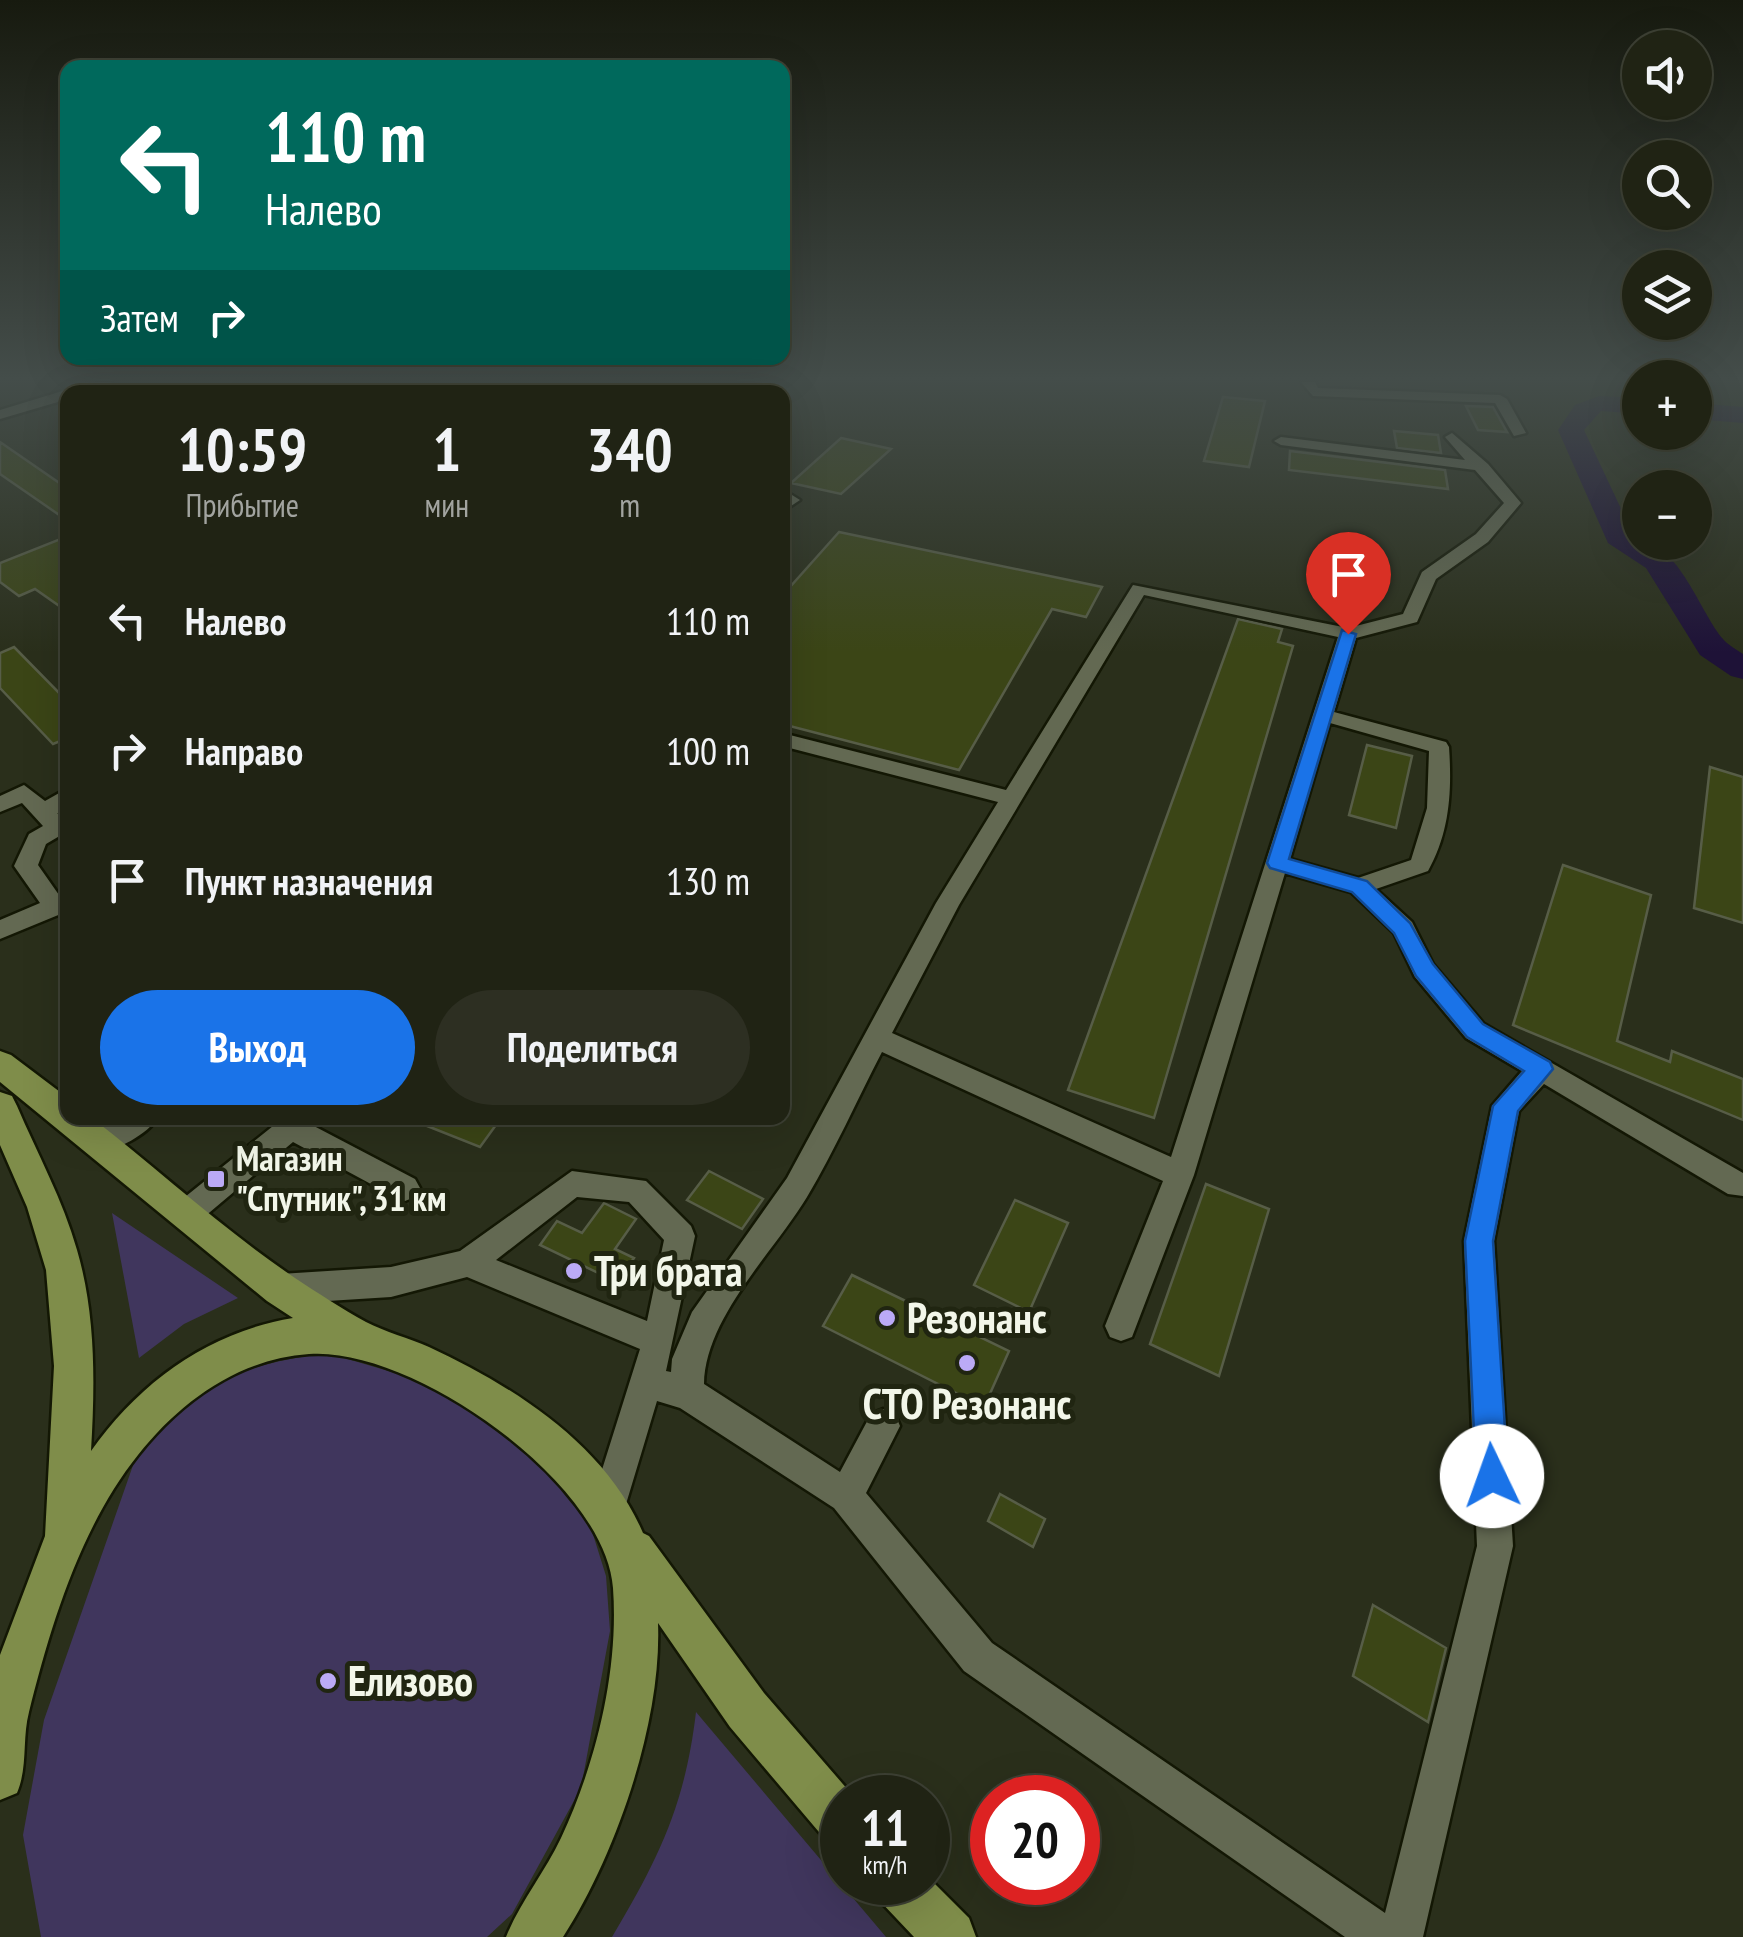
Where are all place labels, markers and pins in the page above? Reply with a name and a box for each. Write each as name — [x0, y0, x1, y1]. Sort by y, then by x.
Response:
pin — [1306, 532, 1391, 635]
place label: Магазин "Спутник", 31 км — [236, 1135, 446, 1221]
marker: Магазин "Спутник", 31 км — [205, 1168, 227, 1190]
place label: Три брата — [594, 1243, 743, 1298]
marker: Три брата — [563, 1260, 585, 1282]
place label: Резонанс — [907, 1290, 1047, 1345]
marker: Резонанс — [876, 1307, 898, 1329]
marker: СТО Резонанс — [956, 1352, 978, 1374]
place label: СТО Резонанс — [863, 1376, 1072, 1431]
place label: Елизово — [348, 1653, 473, 1708]
marker: Елизово — [317, 1670, 339, 1692]

